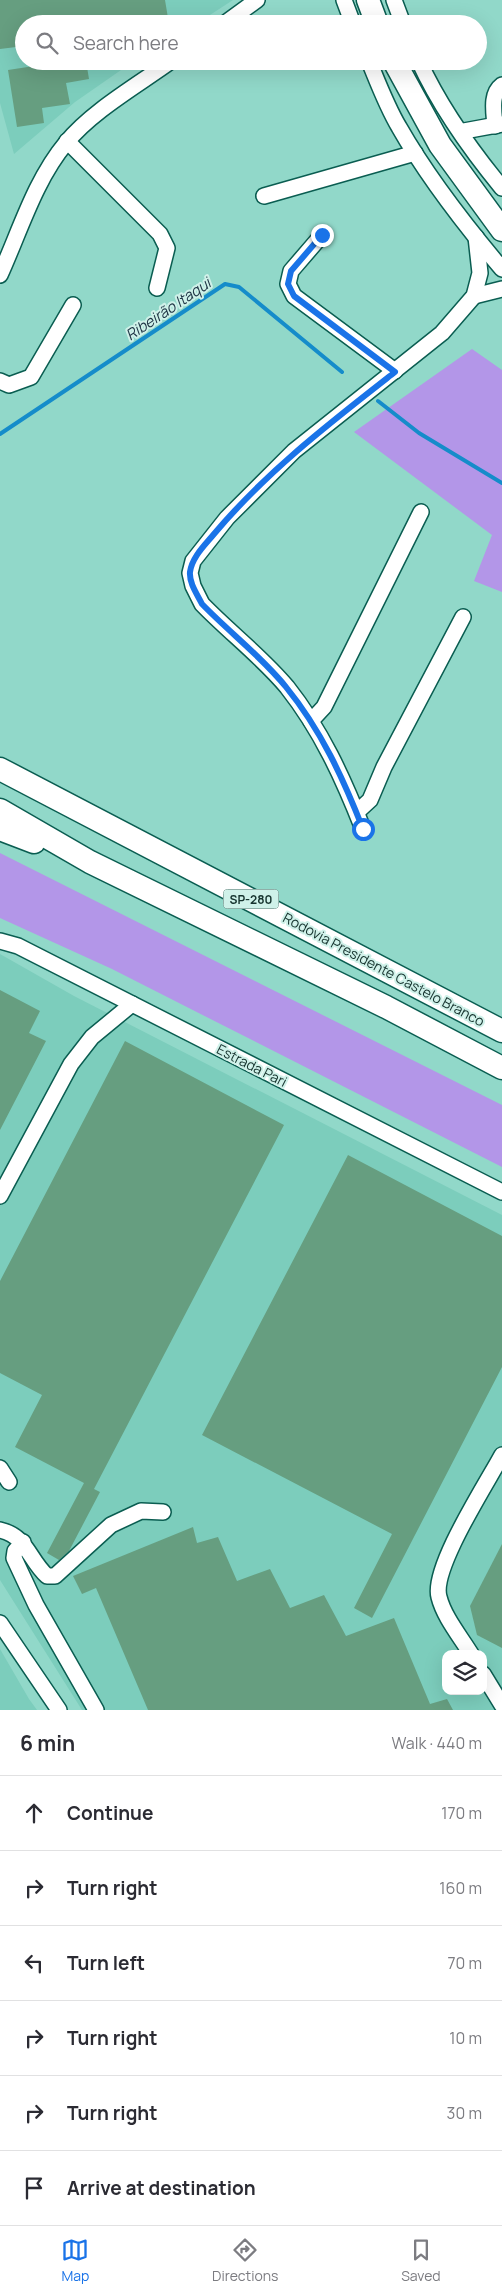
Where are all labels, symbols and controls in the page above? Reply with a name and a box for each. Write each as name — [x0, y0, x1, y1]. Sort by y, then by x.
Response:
search box — [15, 15, 487, 70]
icon: search — [33, 29, 61, 57]
text: Search here — [73, 30, 179, 56]
route end — [311, 224, 334, 247]
water label: Ribeirão Itaqui — [121, 271, 217, 345]
route start — [352, 818, 375, 841]
road number: SP-280 — [224, 890, 278, 909]
street label: Rodovia Presidente Castelo Branco — [280, 908, 488, 1030]
street label: Estrada Pari — [214, 1039, 290, 1091]
map controls — [442, 1650, 487, 1695]
button: layers — [442, 1650, 487, 1695]
text: 6 min — [20, 1729, 75, 1757]
text: Walk · 440 m — [392, 1732, 482, 1754]
icon: ahead — [20, 1799, 48, 1827]
text: Continue — [67, 1800, 153, 1826]
text: 170 m — [441, 1802, 482, 1824]
icon: right — [20, 1874, 48, 1902]
text: Turn right — [67, 1875, 157, 1901]
text: 160 m — [439, 1877, 482, 1899]
icon: left — [20, 1949, 48, 1977]
text: Turn left — [67, 1950, 145, 1976]
text: 70 m — [447, 1952, 482, 1974]
icon: right — [20, 2024, 48, 2052]
text: Turn right — [67, 2025, 157, 2051]
text: 10 m — [449, 2027, 482, 2049]
icon: right — [20, 2099, 48, 2127]
text: Turn right — [67, 2100, 157, 2126]
text: 30 m — [447, 2102, 482, 2124]
icon: arrive — [20, 2174, 48, 2202]
text: Arrive at destination — [67, 2175, 256, 2201]
tab: Map — [61, 2236, 89, 2285]
tab: Directions — [212, 2236, 278, 2285]
tab: Saved — [401, 2236, 441, 2285]

